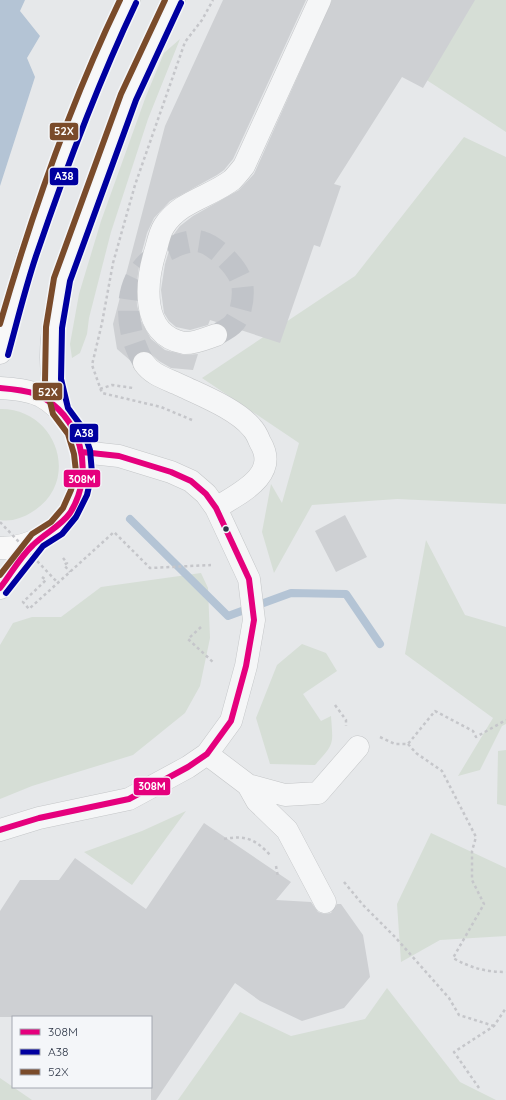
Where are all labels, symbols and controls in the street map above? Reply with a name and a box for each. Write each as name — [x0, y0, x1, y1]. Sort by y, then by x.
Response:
line badge: 52X — [49, 122, 79, 141]
text: 52X — [54, 124, 74, 138]
line badge: A38 — [49, 167, 79, 186]
text: A38 — [55, 169, 73, 183]
line badge: 52X — [32, 382, 63, 401]
text: 52X — [38, 385, 58, 399]
line badge: A38 — [69, 423, 99, 443]
text: A38 — [75, 426, 93, 440]
line badge: 308M — [63, 469, 101, 488]
text: 308M — [68, 472, 96, 486]
unlabelled marker — [221, 524, 231, 534]
line badge: 308M — [133, 777, 171, 796]
text: 308M — [138, 779, 166, 793]
legend — [12, 1016, 152, 1088]
text: 308M — [48, 1024, 78, 1039]
text: A38 — [48, 1044, 69, 1059]
text: 52X — [48, 1064, 68, 1079]

